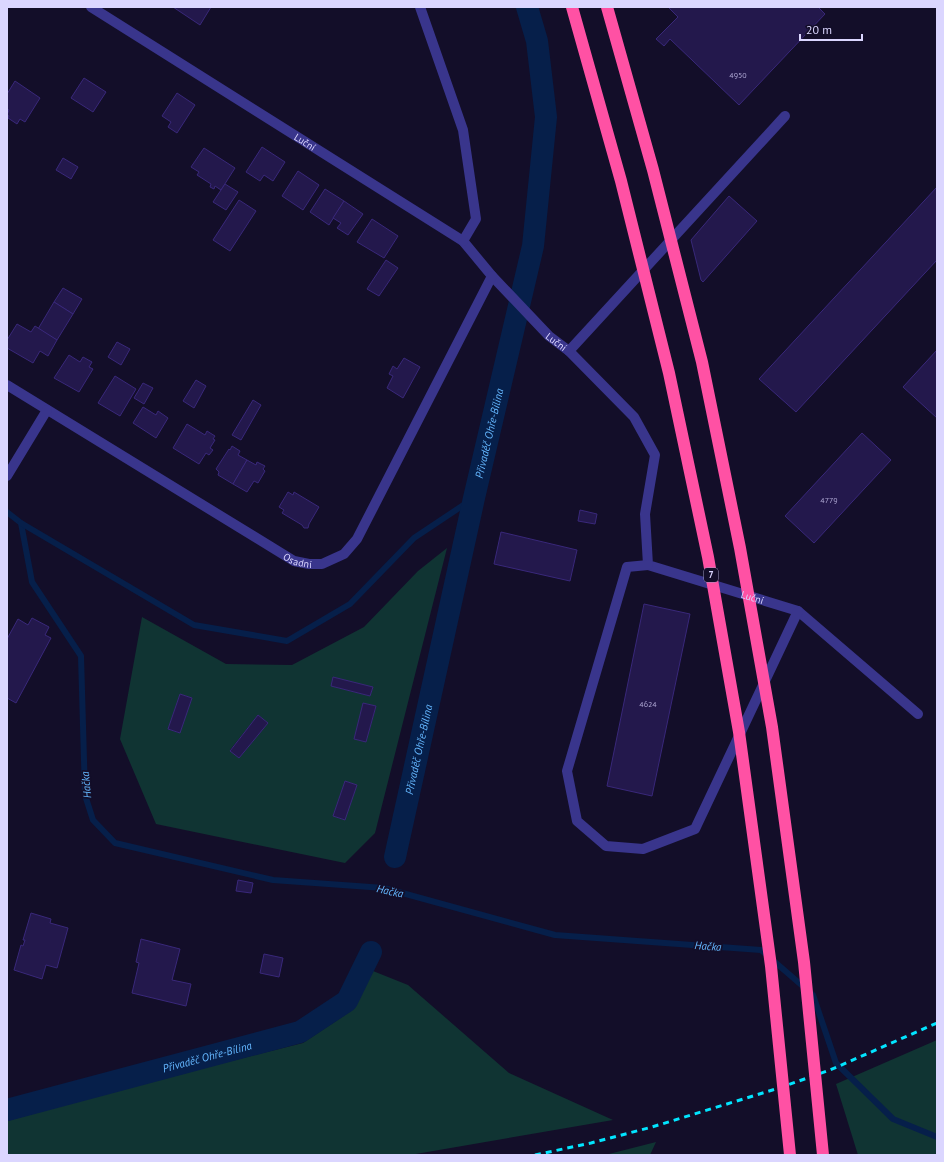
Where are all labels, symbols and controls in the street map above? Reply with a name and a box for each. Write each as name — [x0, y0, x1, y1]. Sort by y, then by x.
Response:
scale bar — [800, 16, 862, 42]
text: 20 m — [806, 22, 832, 37]
house number: 4950 — [729, 70, 747, 80]
street label: Luční — [292, 130, 318, 154]
street label: Luční — [543, 330, 570, 354]
water label: Přivaděč Ohře-Bílina — [472, 386, 507, 480]
house number: 4779 — [820, 495, 838, 505]
street label: Osadní — [281, 550, 312, 571]
road number: 7 — [704, 568, 718, 582]
street label: Luční — [739, 588, 766, 607]
house number: 4624 — [639, 699, 657, 709]
water label: Přivaděč Ohře-Bílina — [402, 703, 435, 796]
water label: Hačka — [78, 770, 94, 799]
water label: Hačka — [375, 881, 405, 901]
water label: Hačka — [694, 938, 723, 954]
water label: Přivaděč Ohře-Bílina — [161, 1038, 254, 1075]

